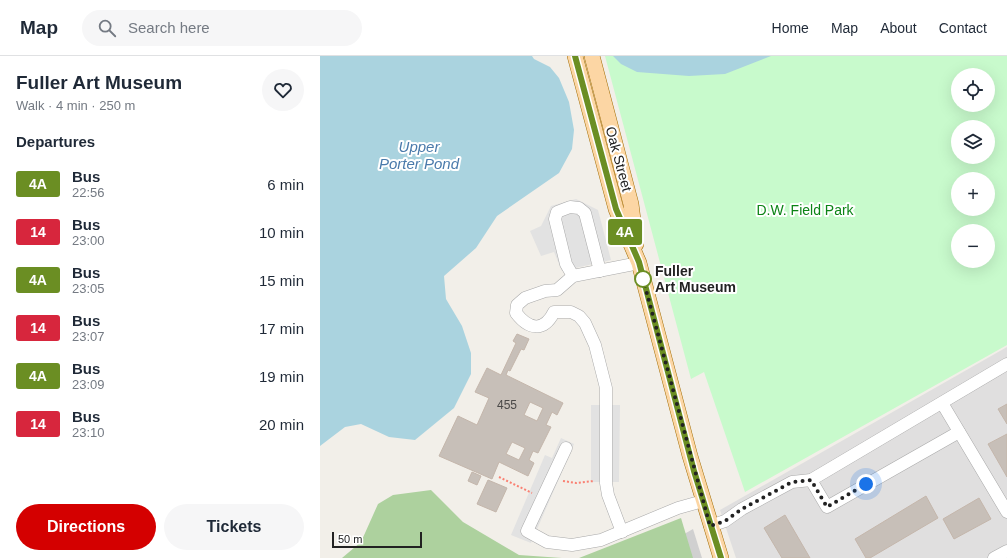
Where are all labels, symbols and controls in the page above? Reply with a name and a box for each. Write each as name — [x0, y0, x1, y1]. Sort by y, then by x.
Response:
search box — [82, 10, 362, 46]
text: Map — [20, 17, 58, 38]
icon: search — [96, 17, 118, 39]
text: Search here — [128, 19, 210, 36]
text: Home — [772, 20, 809, 36]
text: Map — [831, 20, 858, 36]
text: About — [880, 20, 917, 36]
text: Contact — [939, 20, 987, 36]
map controls — [951, 68, 995, 268]
button: locate — [951, 68, 995, 112]
button: heart — [262, 69, 304, 111]
text: Fuller Art Museum — [16, 72, 182, 93]
text: Walk · 4 min · 250 m — [16, 98, 135, 113]
button: layers — [951, 120, 995, 164]
street label: Oak Street — [603, 125, 635, 193]
text: Departures — [16, 133, 95, 150]
water label: Upper Porter Pond — [379, 138, 460, 172]
text: Bus — [72, 168, 100, 185]
button: + — [951, 172, 995, 216]
text: 4A — [29, 176, 47, 192]
text: 6 min — [267, 176, 304, 193]
text: 22:56 — [72, 185, 105, 200]
park label: D.W. Field Park — [756, 202, 855, 218]
text: Bus — [72, 216, 100, 233]
line badge: 4A — [607, 219, 643, 245]
text: 14 — [30, 224, 46, 240]
text: 10 min — [259, 224, 304, 241]
text: 4A — [616, 224, 634, 240]
button: − — [951, 224, 995, 268]
text: 23:00 — [72, 233, 105, 248]
place label: Fuller Art Museum — [655, 263, 736, 295]
text: Bus — [72, 264, 100, 281]
marker: Fuller Art Museum — [634, 270, 652, 288]
text: 4A — [29, 272, 47, 288]
text: 15 min — [259, 272, 304, 289]
text: 23:05 — [72, 281, 105, 296]
text: Bus — [72, 312, 100, 329]
text: 14 — [30, 320, 46, 336]
text: 17 min — [259, 320, 304, 337]
text: 23:07 — [72, 329, 105, 344]
text: Bus — [72, 360, 100, 377]
text: 4A — [29, 368, 47, 384]
text: 19 min — [259, 368, 304, 385]
text: 23:09 — [72, 377, 105, 392]
house number: 455 — [497, 398, 517, 412]
text: Bus — [72, 408, 100, 425]
text: 14 — [30, 416, 46, 432]
text: 20 min — [259, 416, 304, 433]
text: 23:10 — [72, 425, 105, 440]
your location — [856, 474, 876, 494]
button: Directions — [16, 504, 156, 550]
button: Tickets — [164, 504, 304, 550]
scale bar — [332, 530, 422, 549]
text: 50 m — [338, 533, 362, 545]

